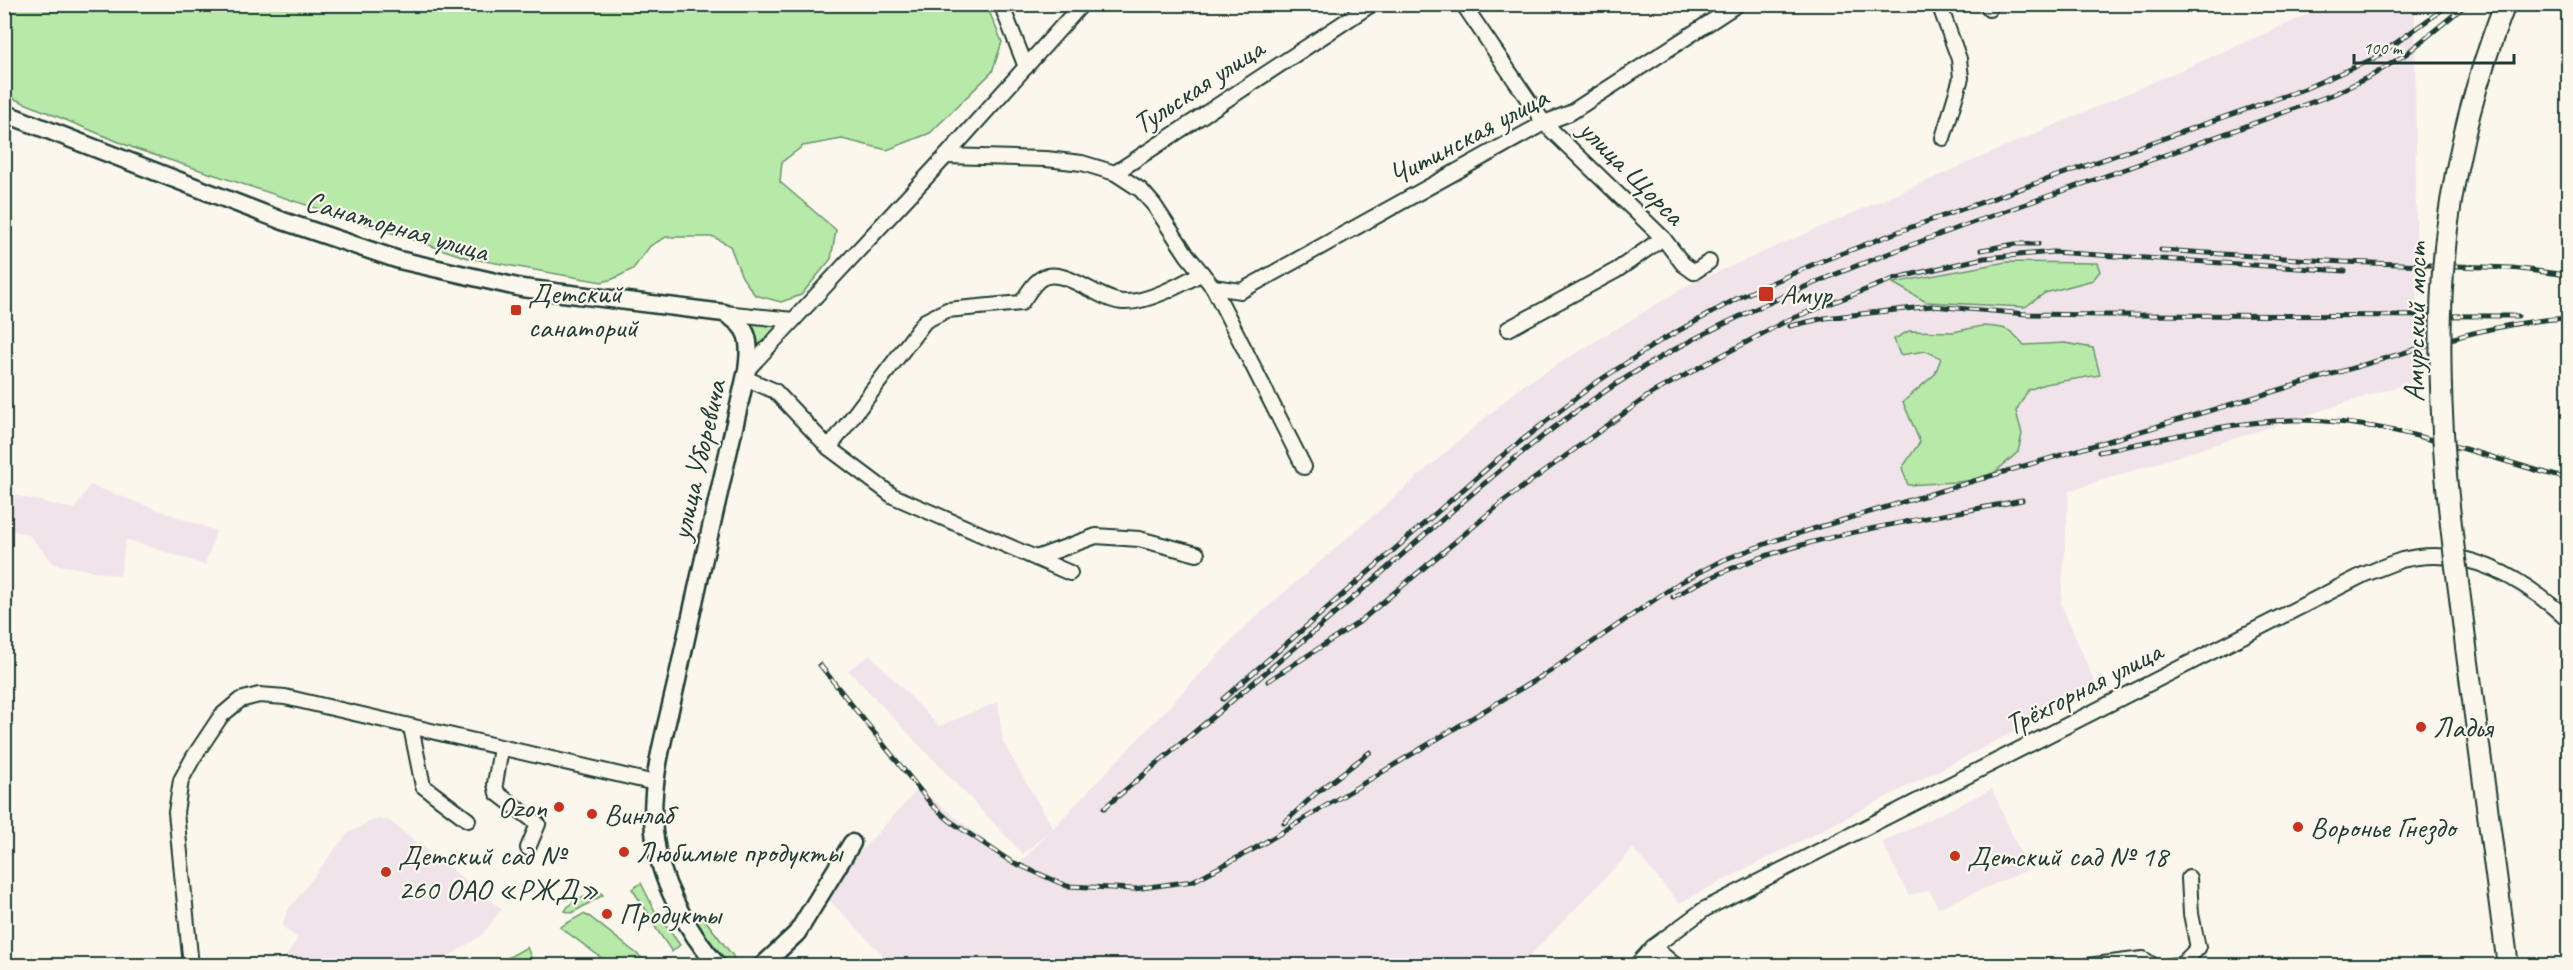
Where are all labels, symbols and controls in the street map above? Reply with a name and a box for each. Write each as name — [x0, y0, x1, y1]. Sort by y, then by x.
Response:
scale bar — [2354, 27, 2514, 65]
street label: Тульская улица — [1125, 28, 1273, 142]
text: 100 m — [2363, 37, 2404, 59]
street label: Читинская улица — [1382, 77, 1556, 194]
street label: улица Щорса — [1569, 109, 1694, 234]
street label: Санаторная улица — [301, 182, 495, 271]
street label: Амурский мост — [2395, 240, 2435, 402]
place label: Детский санаторий — [528, 274, 639, 346]
place label: Амур — [1780, 275, 1833, 313]
marker: Амур — [1757, 285, 1775, 303]
marker: Детский санаторий — [509, 303, 523, 317]
street label: улица Уборевича — [661, 375, 735, 546]
street label: Трёхгорная улица — [1998, 631, 2170, 744]
place label: Ладья — [2433, 708, 2495, 746]
marker: Ладья — [2414, 720, 2428, 734]
place label: Ozon — [498, 788, 547, 826]
place label: Винлаб — [604, 795, 679, 833]
marker: Ozon — [552, 800, 566, 814]
marker: Винлаб — [585, 807, 599, 821]
place label: Воронье Гнездо — [2310, 808, 2459, 846]
marker: Воронье Гнездо — [2291, 820, 2305, 834]
place label: Любимые продукты — [636, 833, 844, 871]
place label: Детский сад № 260 ОАО «РЖД» — [398, 836, 599, 908]
place label: Детский сад № 18 — [1967, 837, 2170, 875]
marker: Любимые продукты — [617, 845, 631, 859]
marker: Детский сад № 18 — [1948, 849, 1962, 863]
marker: Детский сад № 260 ОАО «РЖД» — [379, 865, 393, 879]
place label: Продукты — [619, 895, 723, 933]
marker: Продукты — [600, 907, 614, 921]

